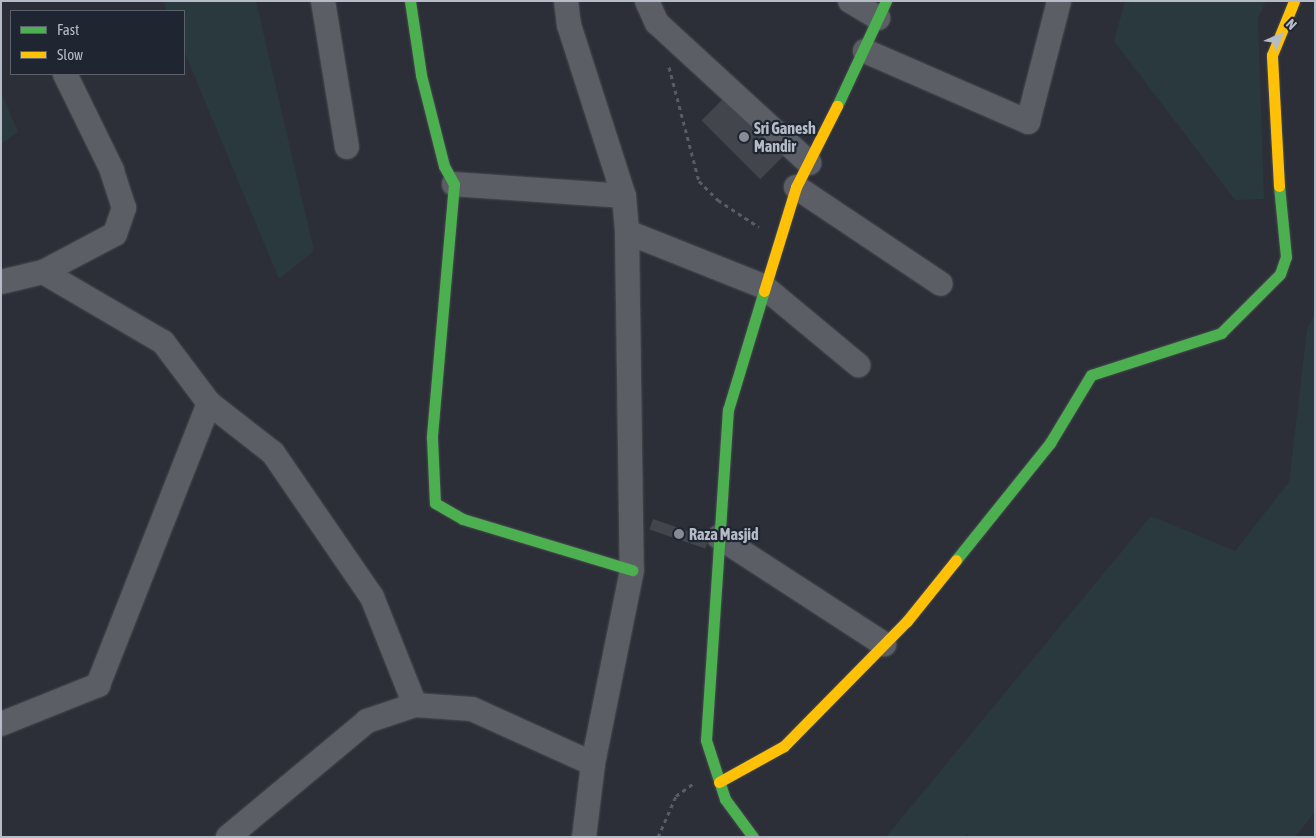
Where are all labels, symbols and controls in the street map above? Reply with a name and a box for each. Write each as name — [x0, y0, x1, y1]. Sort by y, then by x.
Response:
legend — [10, 10, 185, 75]
north arrow — [1256, 10, 1306, 60]
text: N — [1283, 16, 1300, 33]
text: Fast — [57, 21, 79, 38]
text: Slow — [57, 46, 83, 63]
place label: Sri Ganesh Mandir — [754, 118, 816, 156]
marker: Sri Ganesh Mandir — [738, 131, 750, 143]
place label: Raza Masjid — [689, 524, 759, 544]
marker: Raza Masjid — [673, 528, 685, 540]

